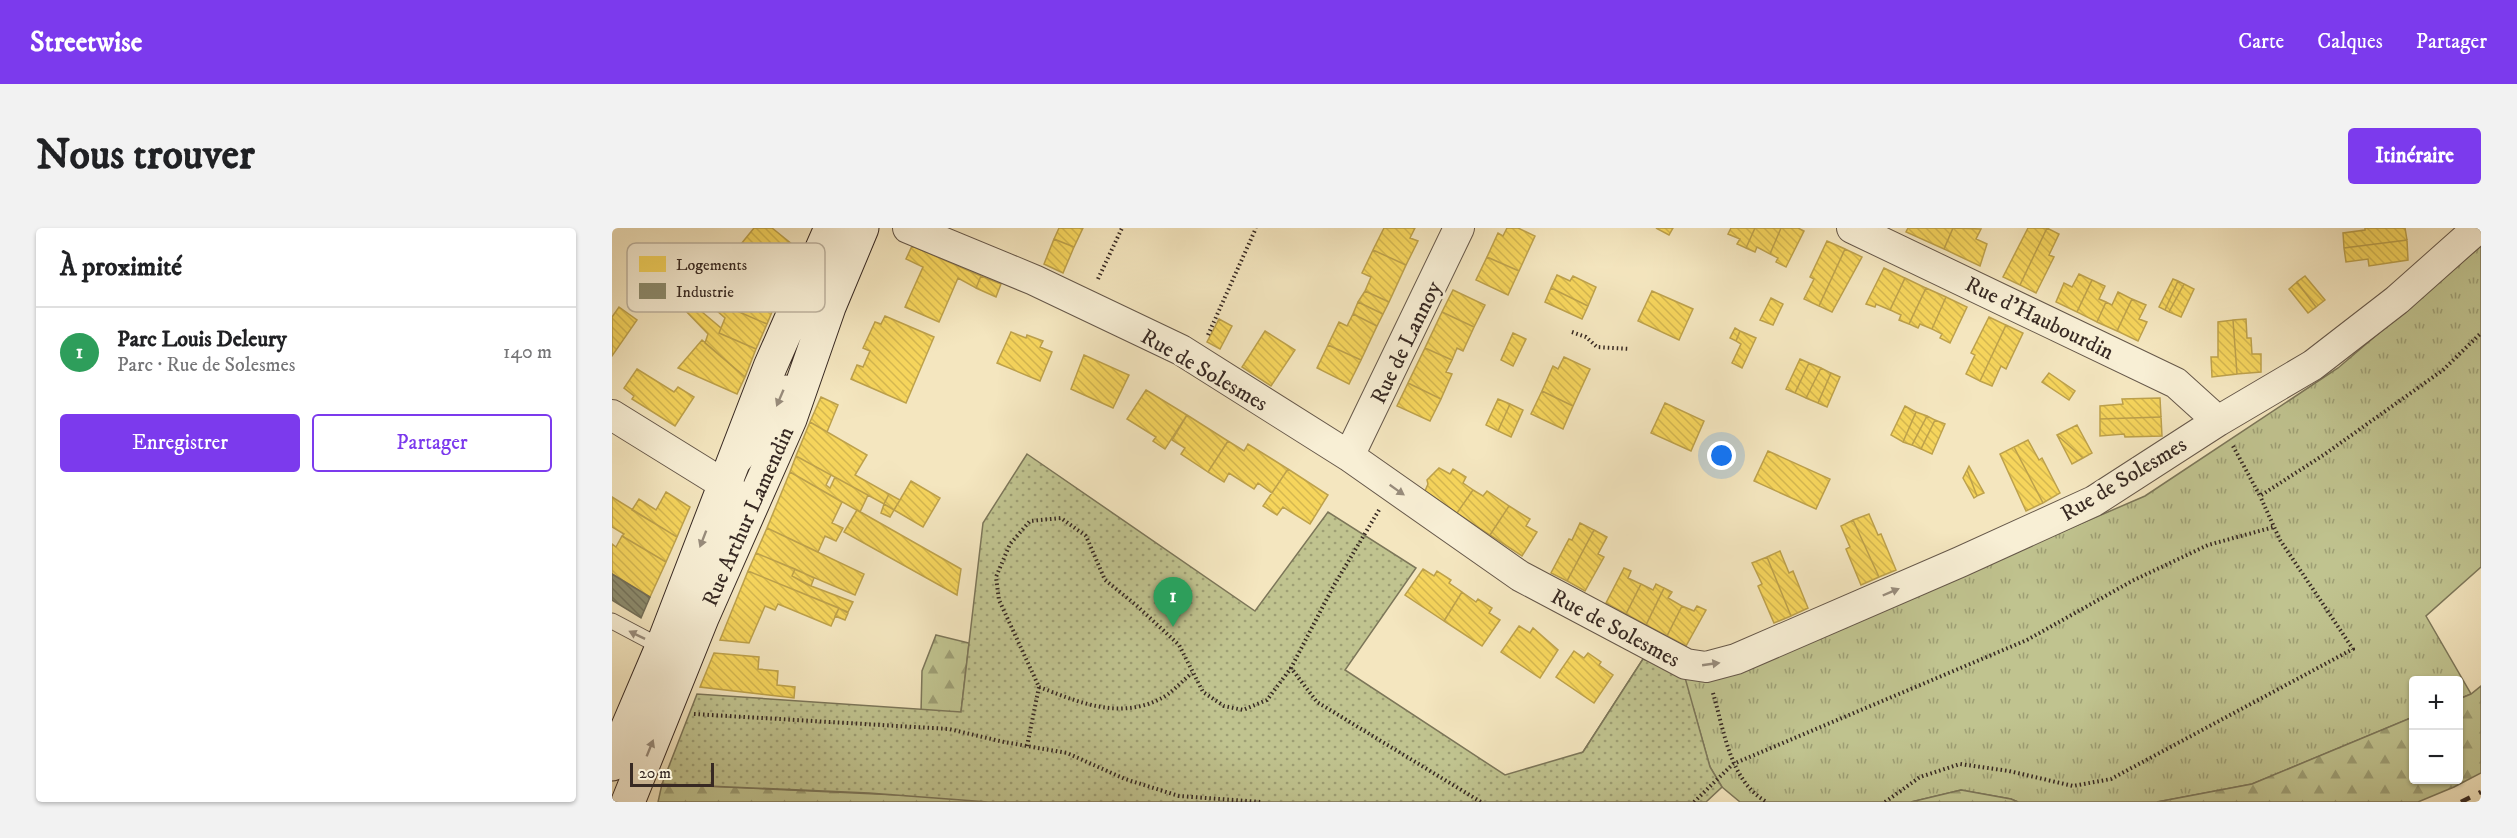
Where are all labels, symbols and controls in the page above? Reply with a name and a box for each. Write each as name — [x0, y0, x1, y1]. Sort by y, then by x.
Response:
text: Streetwise — [30, 25, 142, 60]
text: Carte — [2238, 29, 2284, 55]
text: Calques — [2317, 29, 2383, 55]
text: Partager — [2416, 29, 2487, 55]
button: Itinéraire — [2348, 128, 2481, 184]
text: Nous trouver — [36, 130, 255, 182]
legend — [627, 243, 825, 312]
text: À proximité — [60, 251, 182, 284]
text: Logements — [676, 255, 747, 275]
street label: Rue d'Haubourdin — [1961, 271, 2119, 366]
street label: Rue de Lannoy — [1365, 276, 1448, 408]
text: Industrie — [676, 282, 734, 302]
street label: Rue de Solesmes — [1136, 323, 1272, 417]
text: Parc Louis Deleury — [117, 326, 287, 353]
text: 1 — [76, 340, 83, 365]
text: 140 m — [503, 340, 552, 365]
text: Parc · Rue de Solesmes — [117, 353, 296, 378]
one-way arrow — [775, 390, 785, 408]
button: Enregistrer — [60, 414, 300, 472]
button: Partager — [312, 414, 552, 472]
street label: Rue Arthur Lamendin — [697, 422, 800, 611]
street label: Rue de Solesmes — [2056, 431, 2192, 527]
your location — [1707, 441, 1736, 470]
one-way arrow — [1388, 484, 1404, 496]
one-way arrow — [698, 530, 708, 548]
pin: 1 — [1154, 578, 1192, 627]
street label: Rue de Solesmes — [1546, 583, 1684, 674]
one-way arrow — [1882, 587, 1900, 596]
one-way arrow — [628, 630, 645, 639]
one-way arrow — [1701, 660, 1720, 669]
map controls — [2409, 676, 2463, 784]
button: + — [2409, 676, 2463, 730]
button: − — [2409, 730, 2463, 784]
one-way arrow — [645, 738, 655, 756]
scale bar — [630, 760, 714, 788]
text: 20 m — [639, 763, 671, 783]

